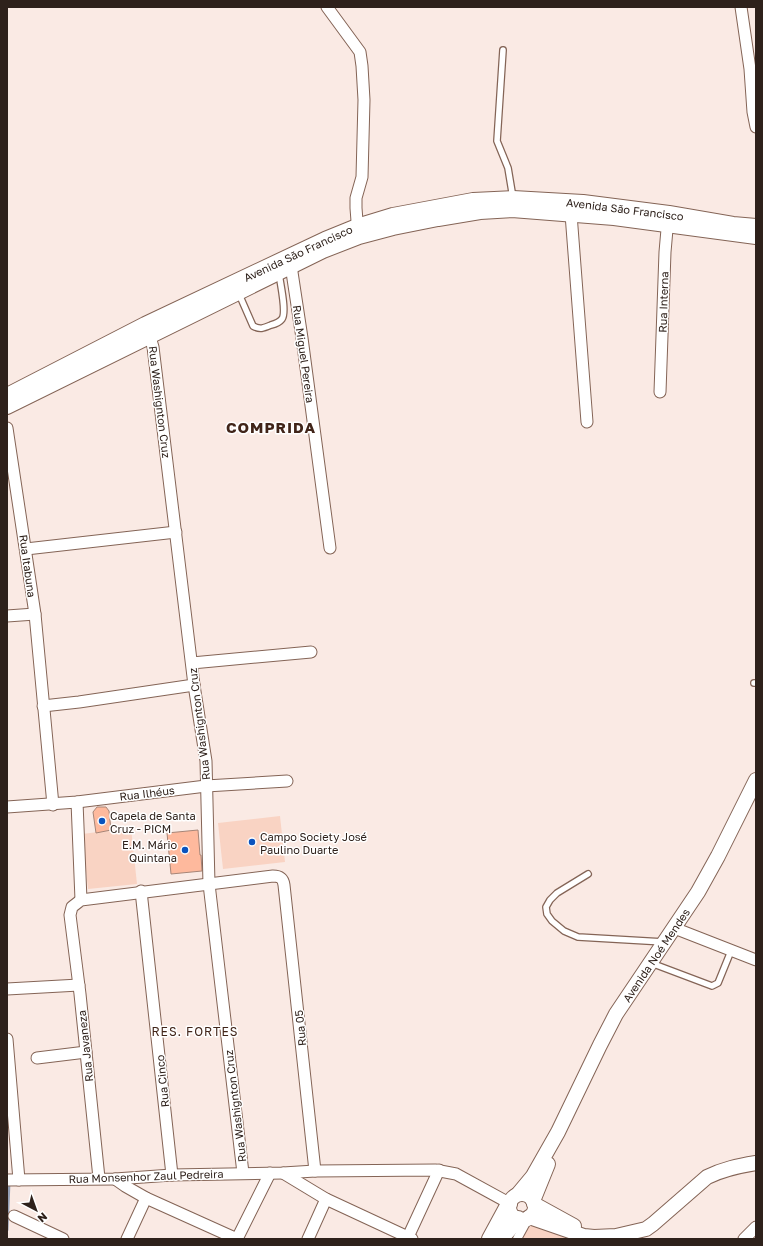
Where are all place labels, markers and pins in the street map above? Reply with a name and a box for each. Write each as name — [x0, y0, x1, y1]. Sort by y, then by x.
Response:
place label: Capela de Santa Cruz - PICM — [110, 809, 196, 835]
marker: Capela de Santa Cruz - PICM — [97, 816, 107, 826]
place label: Campo Society José Paulino Duarte — [260, 830, 367, 856]
marker: Campo Society José Paulino Duarte — [247, 837, 257, 847]
place label: E.M. Mário Quintana — [122, 838, 177, 864]
marker: E.M. Mário Quintana — [180, 845, 190, 855]

